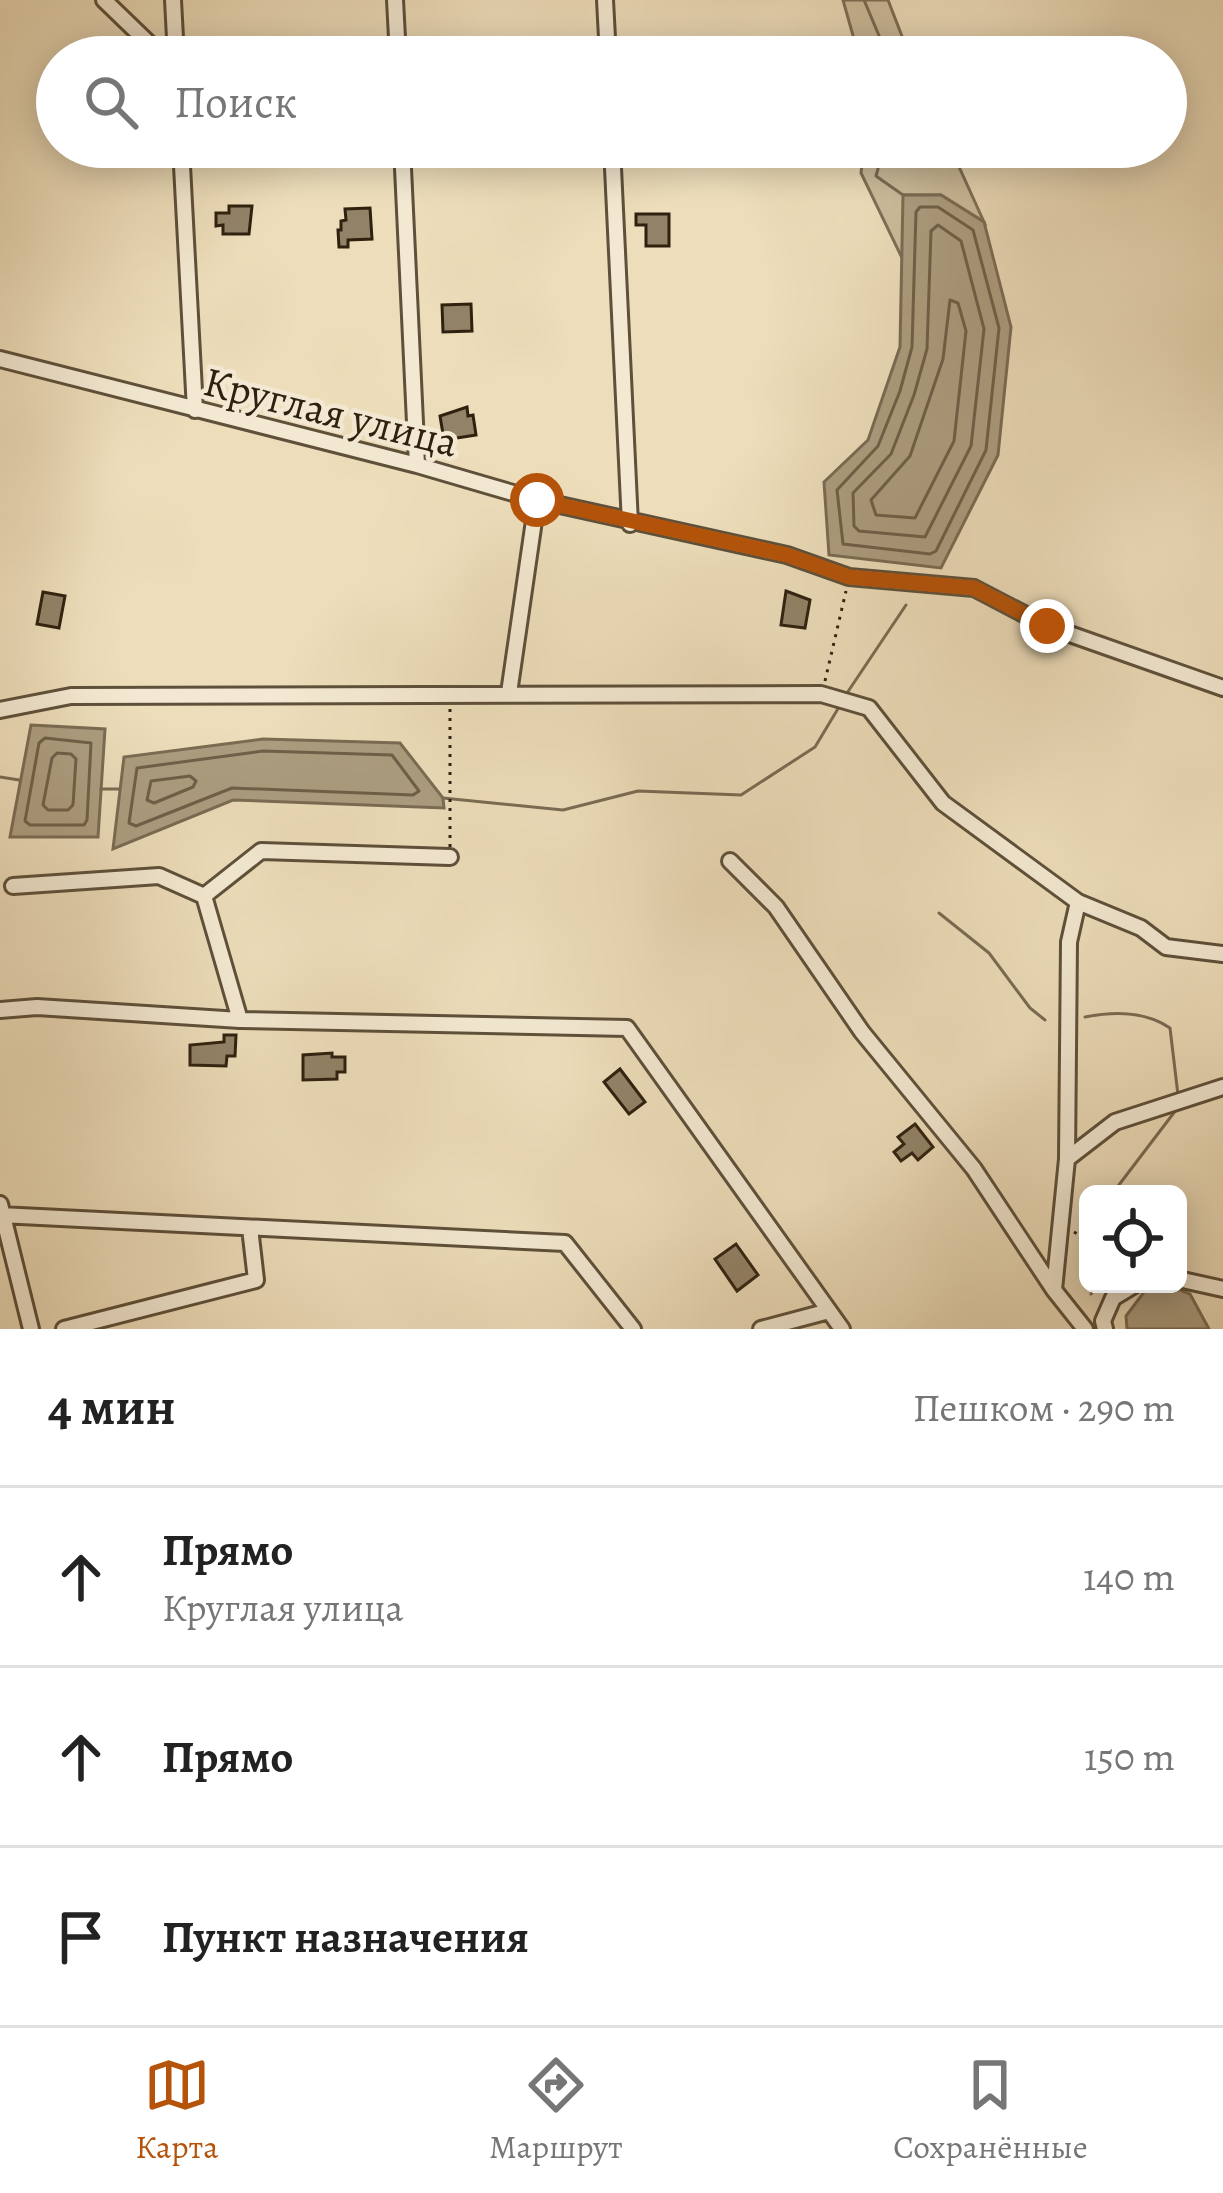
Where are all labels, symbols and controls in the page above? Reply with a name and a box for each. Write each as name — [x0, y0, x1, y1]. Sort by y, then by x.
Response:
search box — [36, 36, 1187, 168]
icon: search — [78, 69, 144, 135]
text: Поиск — [174, 71, 297, 133]
street label: Круглая улица — [198, 352, 465, 471]
route start — [510, 473, 564, 527]
route end — [1020, 599, 1074, 653]
map controls — [1079, 1185, 1187, 1293]
button: locate — [1079, 1185, 1187, 1293]
text: 4 мин — [48, 1372, 176, 1442]
text: Пешком · 290 m — [913, 1381, 1175, 1434]
text: Прямо — [162, 1519, 293, 1581]
icon: ahead — [48, 1544, 114, 1610]
text: 140 m — [1083, 1550, 1175, 1603]
text: Круглая улица — [162, 1581, 403, 1634]
icon: ahead — [48, 1724, 114, 1790]
text: Прямо — [162, 1726, 293, 1788]
text: 150 m — [1084, 1730, 1175, 1783]
icon: arrive — [48, 1904, 114, 1970]
text: Пункт назначения — [162, 1906, 529, 1968]
tab: Карта — [135, 2052, 218, 2169]
tab: Маршрут — [489, 2052, 623, 2169]
tab: Сохранённые — [893, 2052, 1088, 2169]

